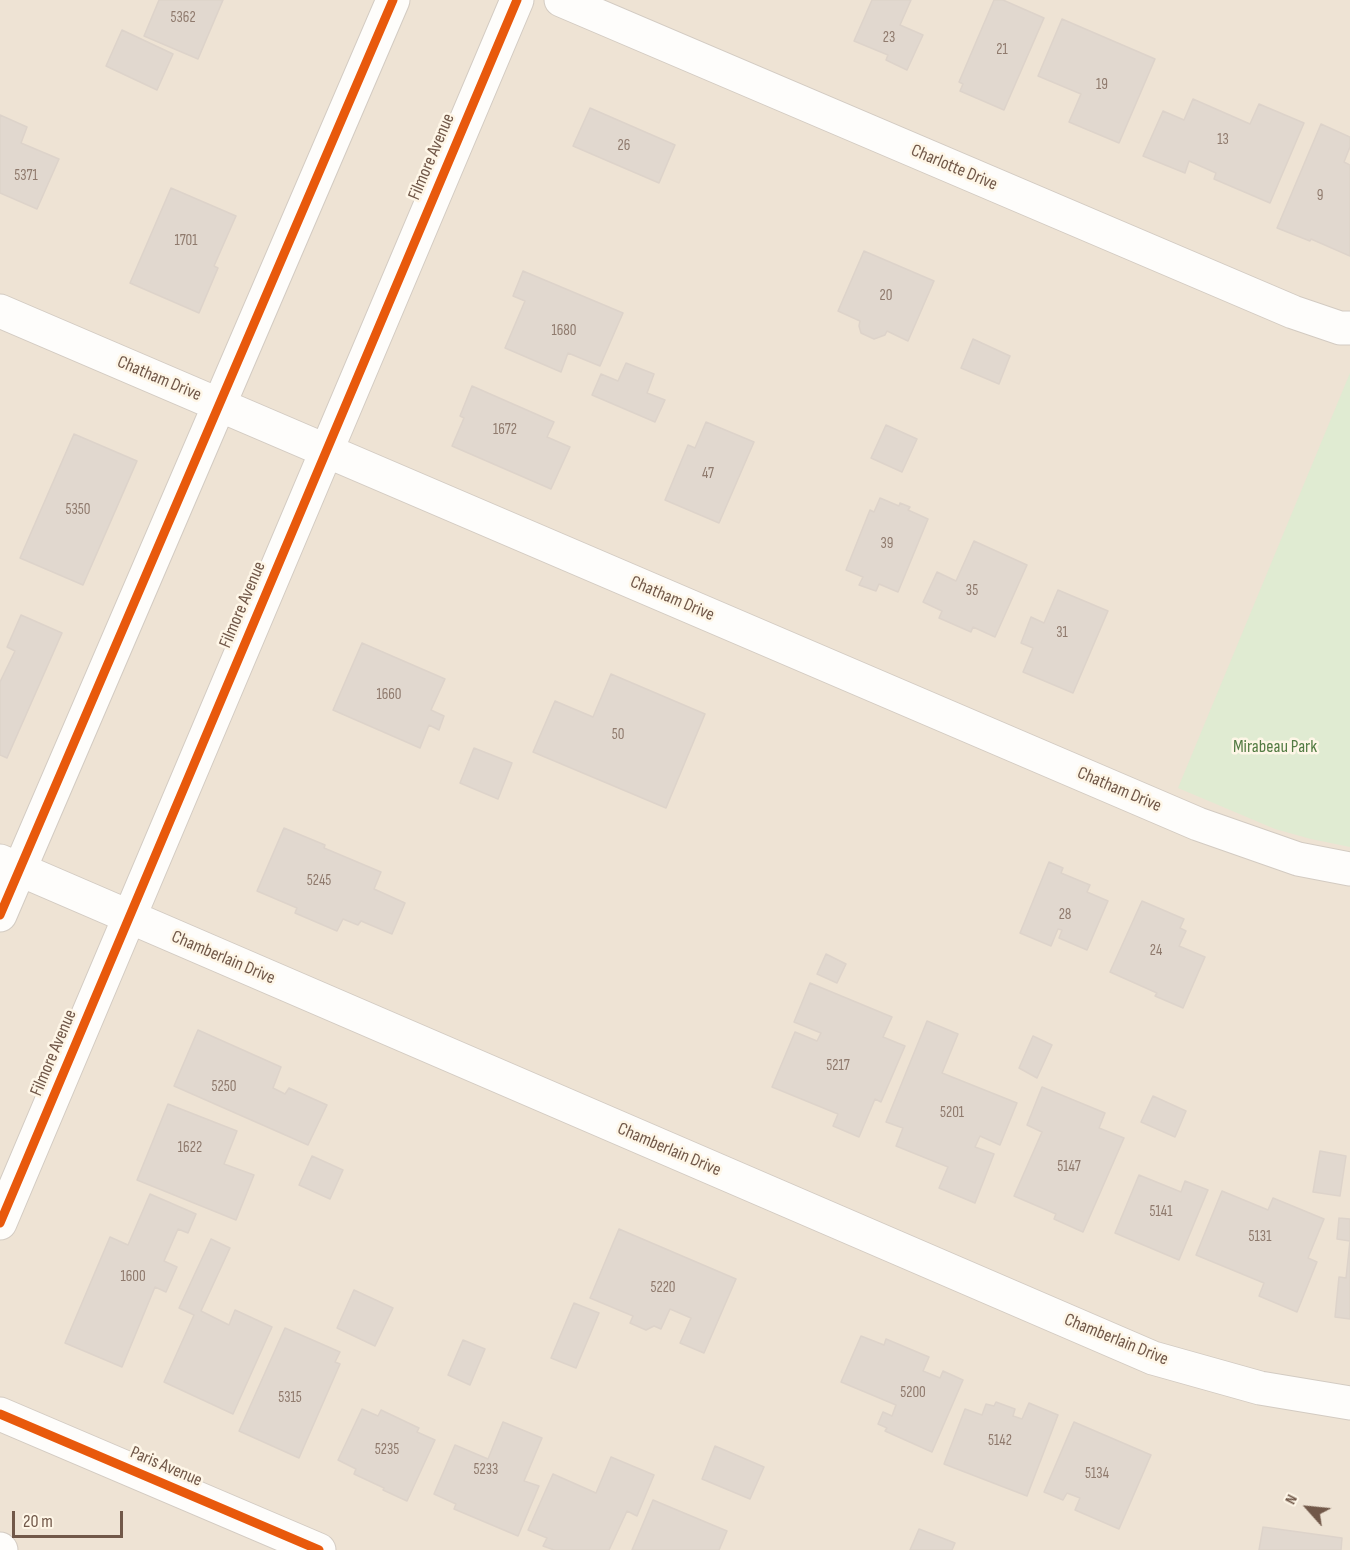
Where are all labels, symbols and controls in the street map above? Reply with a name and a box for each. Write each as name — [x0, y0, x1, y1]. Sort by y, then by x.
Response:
house number: 5362 — [170, 9, 196, 27]
house number: 23 — [883, 29, 895, 47]
house number: 21 — [996, 41, 1008, 59]
house number: 19 — [1096, 76, 1108, 94]
street label: Filmore Avenue — [404, 111, 460, 203]
house number: 13 — [1217, 131, 1229, 149]
house number: 26 — [618, 137, 630, 155]
street label: Charlotte Drive — [908, 140, 1000, 196]
house number: 5371 — [14, 167, 38, 185]
house number: 9 — [1317, 187, 1323, 205]
house number: 1701 — [174, 232, 198, 250]
house number: 20 — [880, 287, 892, 305]
house number: 1680 — [551, 322, 577, 340]
street label: Chatham Drive — [114, 352, 204, 406]
house number: 1672 — [493, 421, 517, 439]
house number: 47 — [702, 465, 714, 483]
house number: 5350 — [65, 501, 91, 519]
house number: 39 — [881, 535, 893, 553]
street label: Filmore Avenue — [215, 559, 271, 651]
street label: Chatham Drive — [627, 572, 717, 626]
house number: 35 — [966, 582, 978, 600]
house number: 31 — [1056, 624, 1068, 642]
house number: 1660 — [376, 686, 402, 704]
house number: 50 — [612, 726, 624, 744]
park label: Mirabeau Park — [1233, 736, 1317, 758]
street label: Chatham Drive — [1074, 763, 1164, 817]
house number: 5245 — [307, 872, 331, 890]
house number: 28 — [1059, 906, 1071, 924]
street label: Chamberlain Drive — [168, 926, 278, 990]
house number: 24 — [1150, 942, 1162, 960]
street label: Filmore Avenue — [26, 1007, 82, 1099]
house number: 5217 — [826, 1057, 850, 1075]
house number: 5250 — [212, 1078, 236, 1096]
house number: 5201 — [940, 1104, 964, 1122]
street label: Chamberlain Drive — [614, 1118, 724, 1182]
house number: 1622 — [178, 1139, 202, 1157]
house number: 5147 — [1057, 1158, 1081, 1176]
house number: 5141 — [1150, 1203, 1172, 1221]
house number: 5131 — [1249, 1228, 1271, 1246]
house number: 1600 — [120, 1268, 146, 1286]
house number: 5220 — [650, 1279, 676, 1297]
street label: Chamberlain Drive — [1061, 1309, 1171, 1371]
house number: 5200 — [900, 1384, 926, 1402]
house number: 5315 — [278, 1389, 302, 1407]
house number: 5142 — [988, 1432, 1012, 1450]
house number: 5235 — [375, 1441, 399, 1459]
street label: Paris Avenue — [127, 1442, 205, 1492]
house number: 5233 — [474, 1461, 498, 1479]
house number: 5134 — [1085, 1465, 1109, 1483]
north arrow — [1278, 1478, 1338, 1538]
text: N — [1281, 1491, 1302, 1508]
scale bar — [15, 1499, 126, 1537]
text: 20 m — [23, 1511, 53, 1532]

